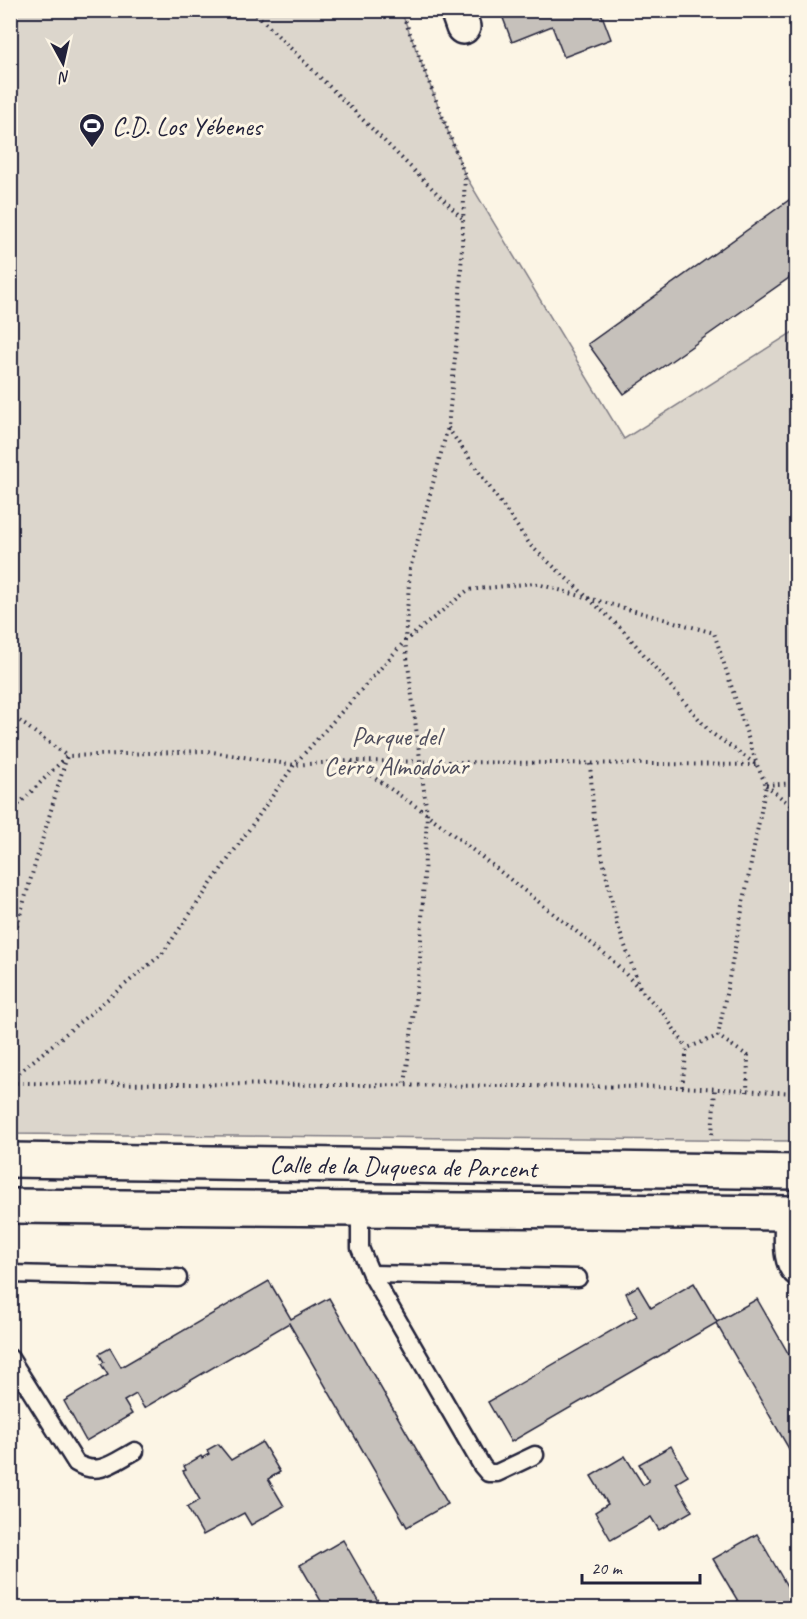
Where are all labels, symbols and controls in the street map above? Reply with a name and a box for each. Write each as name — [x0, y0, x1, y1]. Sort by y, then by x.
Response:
north arrow — [33, 33, 93, 93]
text: N — [56, 66, 71, 88]
place label: C.D. Los Yébenes — [112, 110, 264, 143]
sports icon: C.D. Los Yébenes — [77, 111, 107, 149]
park label: Parque del Cerro Almodóvar — [324, 720, 470, 783]
street label: Calle de la Duquesa de Parcent — [269, 1148, 539, 1185]
scale bar — [582, 1547, 700, 1585]
text: 20 m — [591, 1557, 624, 1579]

